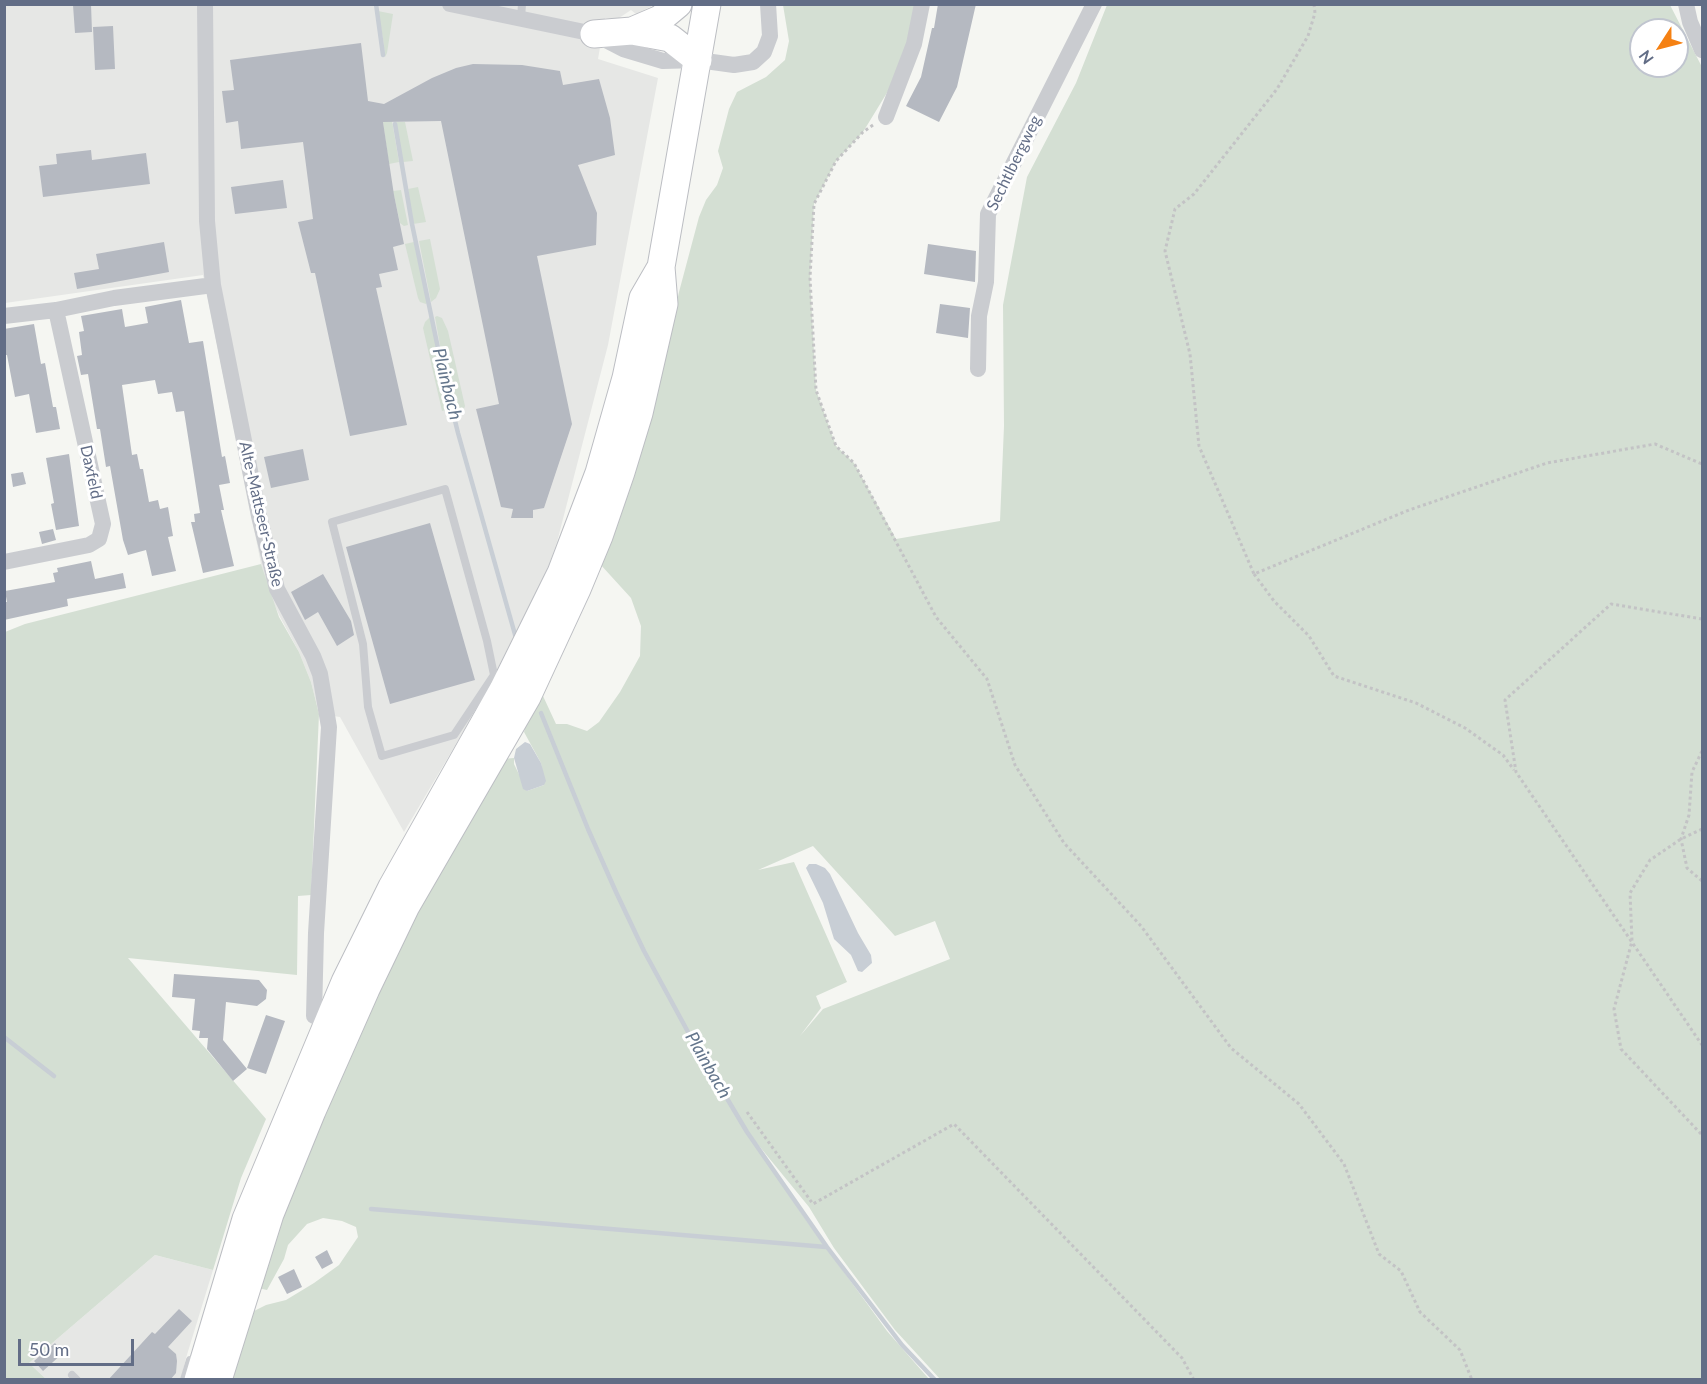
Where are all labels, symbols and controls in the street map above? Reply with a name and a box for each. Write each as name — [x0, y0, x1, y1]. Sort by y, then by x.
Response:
north arrow — [1629, 18, 1689, 78]
text: N — [1634, 47, 1657, 68]
street label: Sechtlbergweg — [983, 112, 1045, 214]
water label: Plainbach — [428, 346, 466, 422]
street label: Alte-Mattseer-Straße — [235, 439, 287, 589]
street label: Daxfeld — [76, 443, 106, 501]
water label: Plainbach — [680, 1028, 736, 1102]
scale bar — [21, 1327, 136, 1365]
text: 50 m — [29, 1338, 69, 1360]

